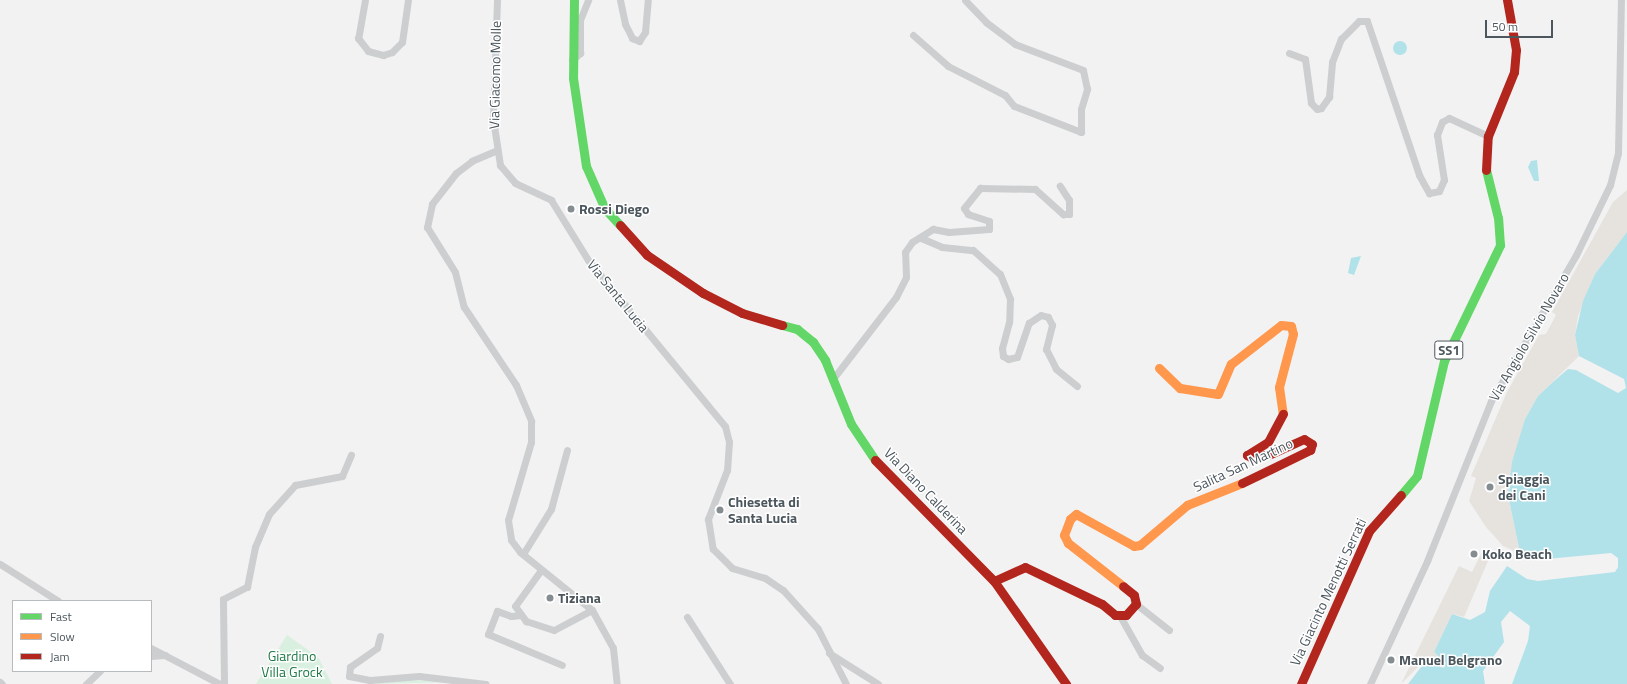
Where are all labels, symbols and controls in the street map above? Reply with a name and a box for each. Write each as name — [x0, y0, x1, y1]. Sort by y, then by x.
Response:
scale bar — [1487, 12, 1555, 38]
text: 50 m — [1492, 17, 1518, 36]
street label: Via Giacomo Molle — [486, 21, 504, 129]
place label: Rossi Diego — [579, 201, 650, 217]
marker: Rossi Diego — [566, 204, 576, 214]
street label: Via Santa Lucia — [584, 256, 652, 336]
street label: Via Angiolo Silvio Novaro — [1485, 270, 1573, 404]
road number: SS1 — [1434, 339, 1464, 361]
street label: Salita San Martino — [1191, 435, 1295, 495]
street label: Via Diano Calderina — [881, 444, 971, 538]
place label: Spiaggia dei Cani — [1498, 471, 1550, 504]
marker: Spiaggia dei Cani — [1485, 482, 1495, 492]
place label: Chiesetta di Santa Lucia — [728, 494, 800, 526]
marker: Chiesetta di Santa Lucia — [715, 505, 725, 515]
street label: Via Giacinto Menotti Serrati — [1286, 516, 1370, 668]
place label: Koko Beach — [1482, 546, 1552, 562]
marker: Koko Beach — [1469, 549, 1479, 559]
place label: Tiziana — [558, 590, 601, 606]
marker: Tiziana — [545, 593, 555, 603]
legend — [12, 600, 152, 672]
text: Fast — [50, 607, 72, 626]
text: Slow — [50, 627, 75, 646]
text: Jam — [50, 647, 70, 666]
park label: Giardino Villa Grock — [261, 648, 323, 680]
place label: Manuel Belgrano — [1399, 652, 1502, 668]
marker: Manuel Belgrano — [1386, 655, 1396, 665]

